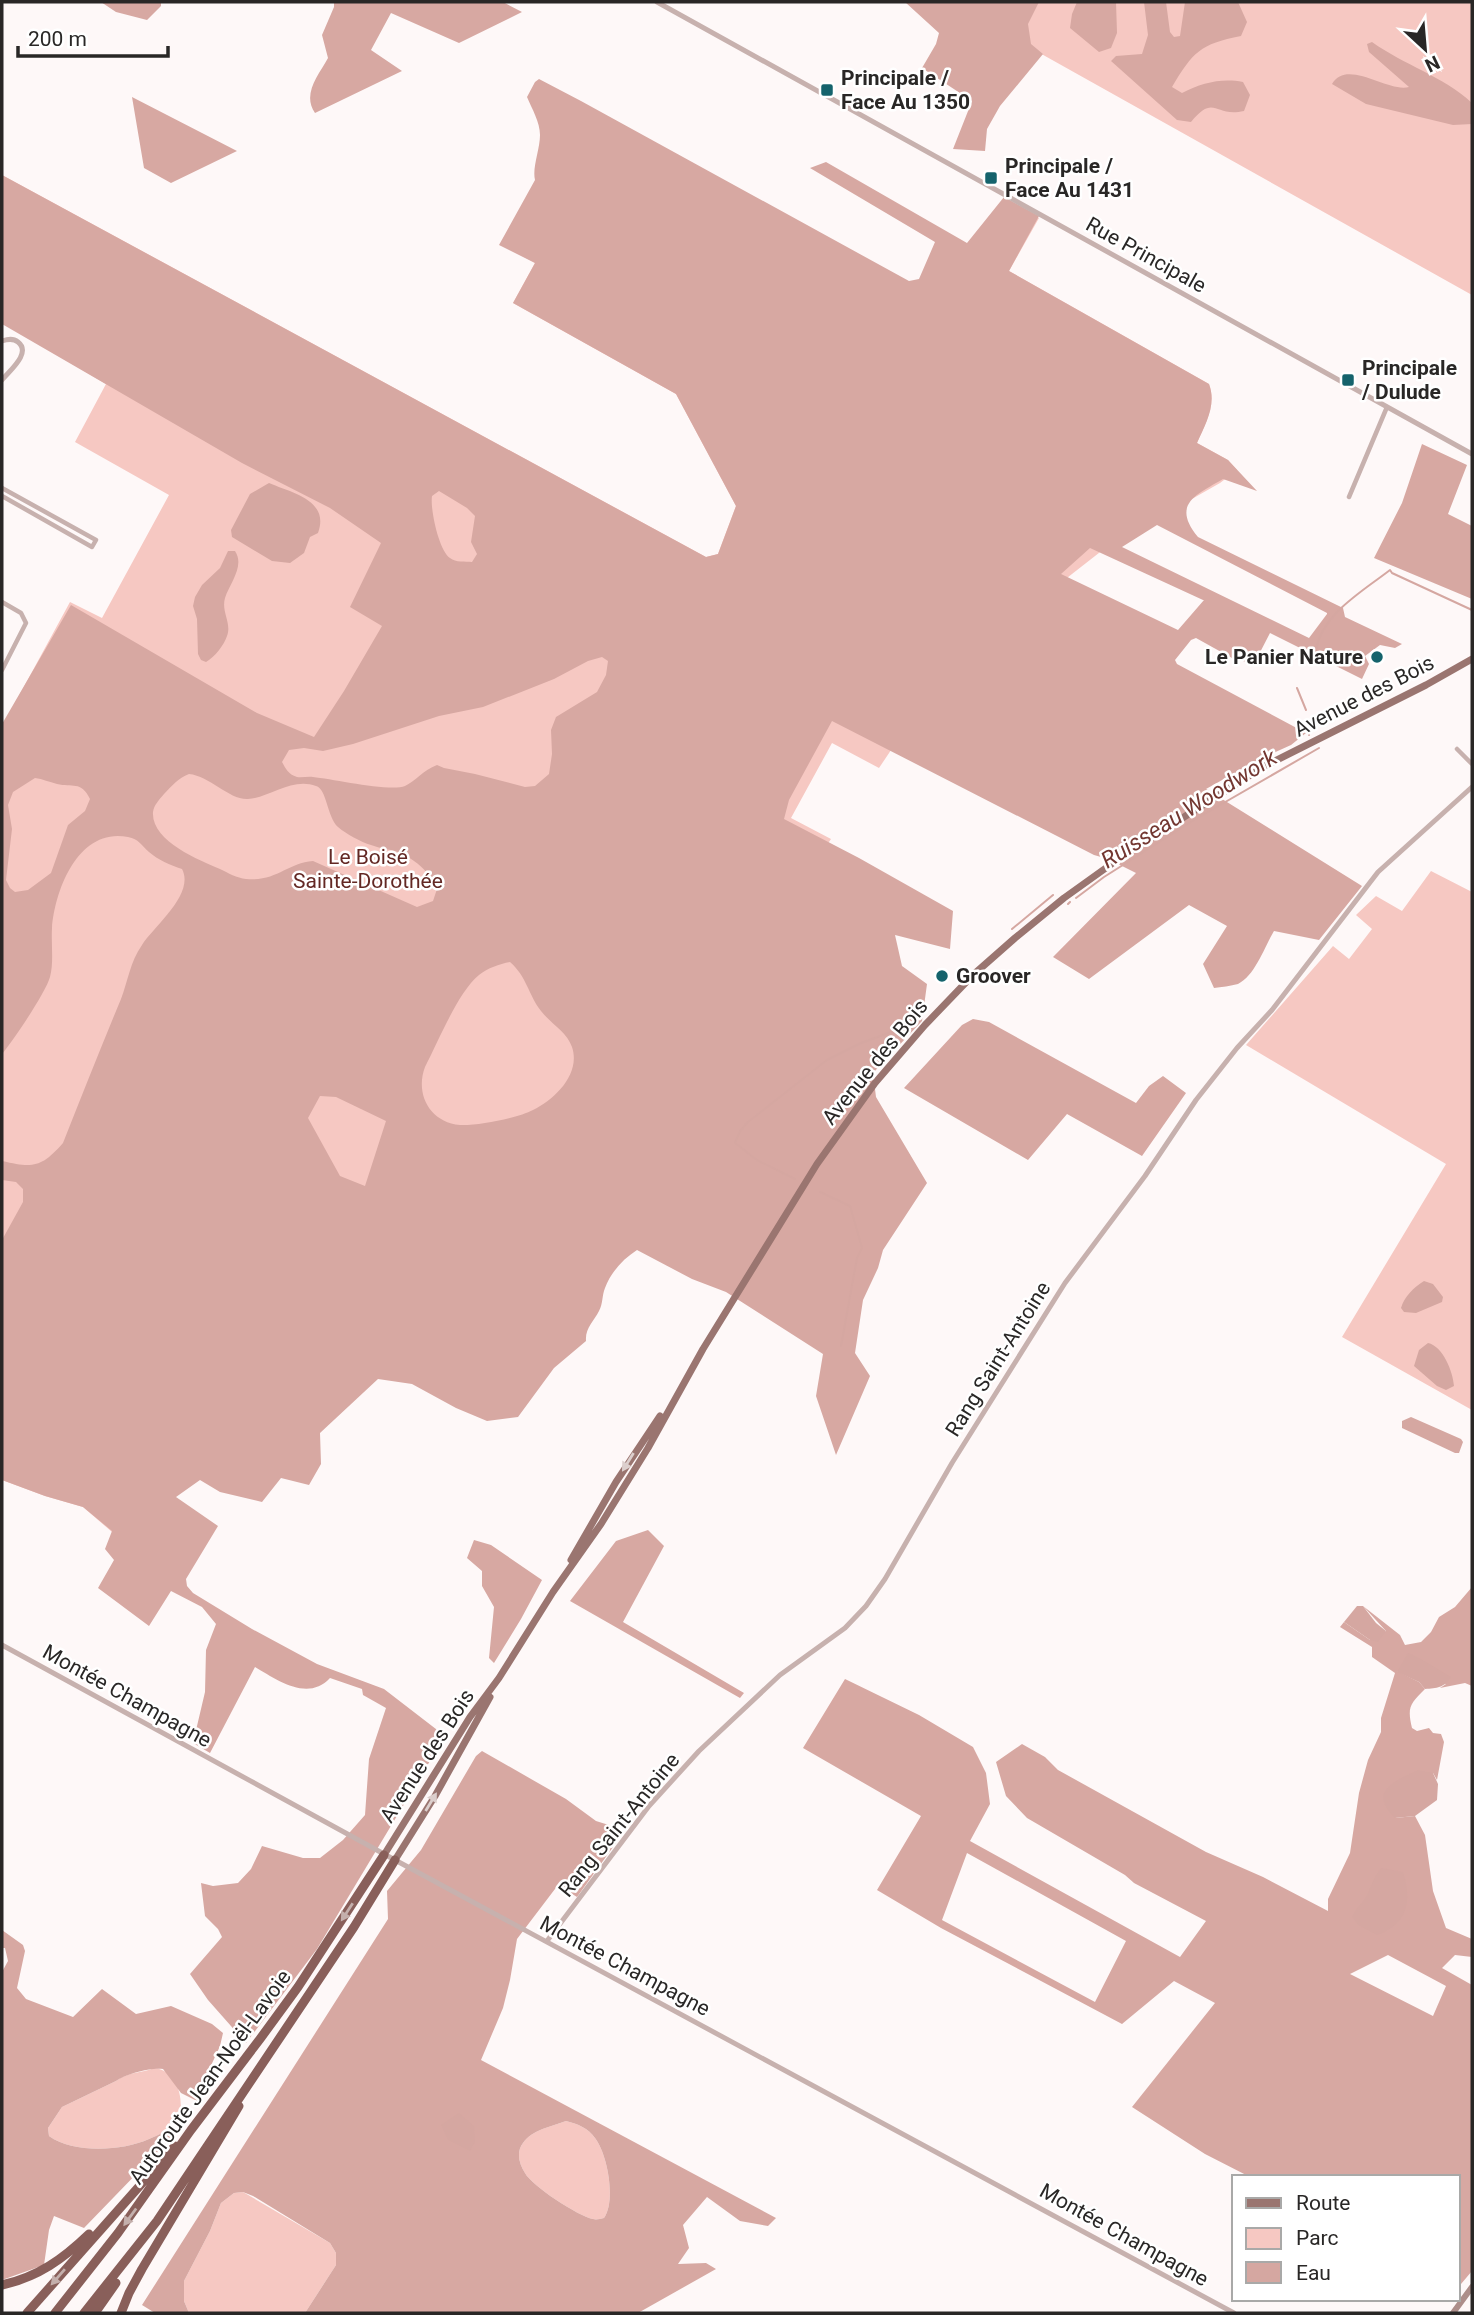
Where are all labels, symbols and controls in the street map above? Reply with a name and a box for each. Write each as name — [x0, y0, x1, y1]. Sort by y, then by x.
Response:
scale bar — [18, 14, 168, 58]
north arrow — [1390, 14, 1460, 84]
text: 200 m — [28, 27, 87, 51]
text: N — [1421, 51, 1443, 77]
place label: Principale / Face Au 1350 — [841, 66, 970, 114]
marker: Principale / Face Au 1350 — [819, 82, 835, 98]
place label: Principale / Face Au 1431 — [1005, 154, 1134, 202]
marker: Principale / Face Au 1431 — [983, 170, 999, 186]
street label: Rue Principale — [1082, 212, 1210, 298]
place label: Principale / Dulude — [1361, 356, 1457, 404]
marker: Principale / Dulude — [1340, 372, 1356, 388]
place label: Le Panier Nature — [1205, 645, 1363, 669]
marker: Le Panier Nature — [1369, 649, 1385, 665]
street label: Avenue des Bois — [1290, 650, 1438, 742]
water label: Ruisseau Woodwork — [1096, 744, 1282, 874]
park label: Le Boisé Sainte-Dorothée — [293, 845, 443, 893]
place label: Groover — [956, 964, 1031, 988]
marker: Groover — [934, 968, 950, 984]
street label: Avenue des Bois — [817, 995, 933, 1129]
street label: Rang Saint-Antoine — [941, 1277, 1055, 1441]
one-way arrow — [621, 1453, 634, 1472]
street label: Montée Champagne — [38, 1640, 216, 1752]
street label: Avenue des Bois — [375, 1685, 479, 1827]
street label: Rang Saint-Antoine — [554, 1748, 684, 1902]
one-way arrow — [424, 1793, 437, 1812]
one-way arrow — [340, 1903, 354, 1921]
street label: Montée Champagne — [536, 1911, 714, 2021]
street label: Autoroute Jean-Noël-Lavoie — [124, 1965, 296, 2189]
legend — [1232, 2175, 1460, 2301]
street label: Montée Champagne — [1035, 2179, 1213, 2291]
text: Route — [1296, 2191, 1351, 2215]
one-way arrow — [123, 2207, 137, 2226]
text: Parc — [1296, 2226, 1338, 2250]
text: Eau — [1296, 2261, 1331, 2285]
one-way arrow — [51, 2269, 66, 2286]

